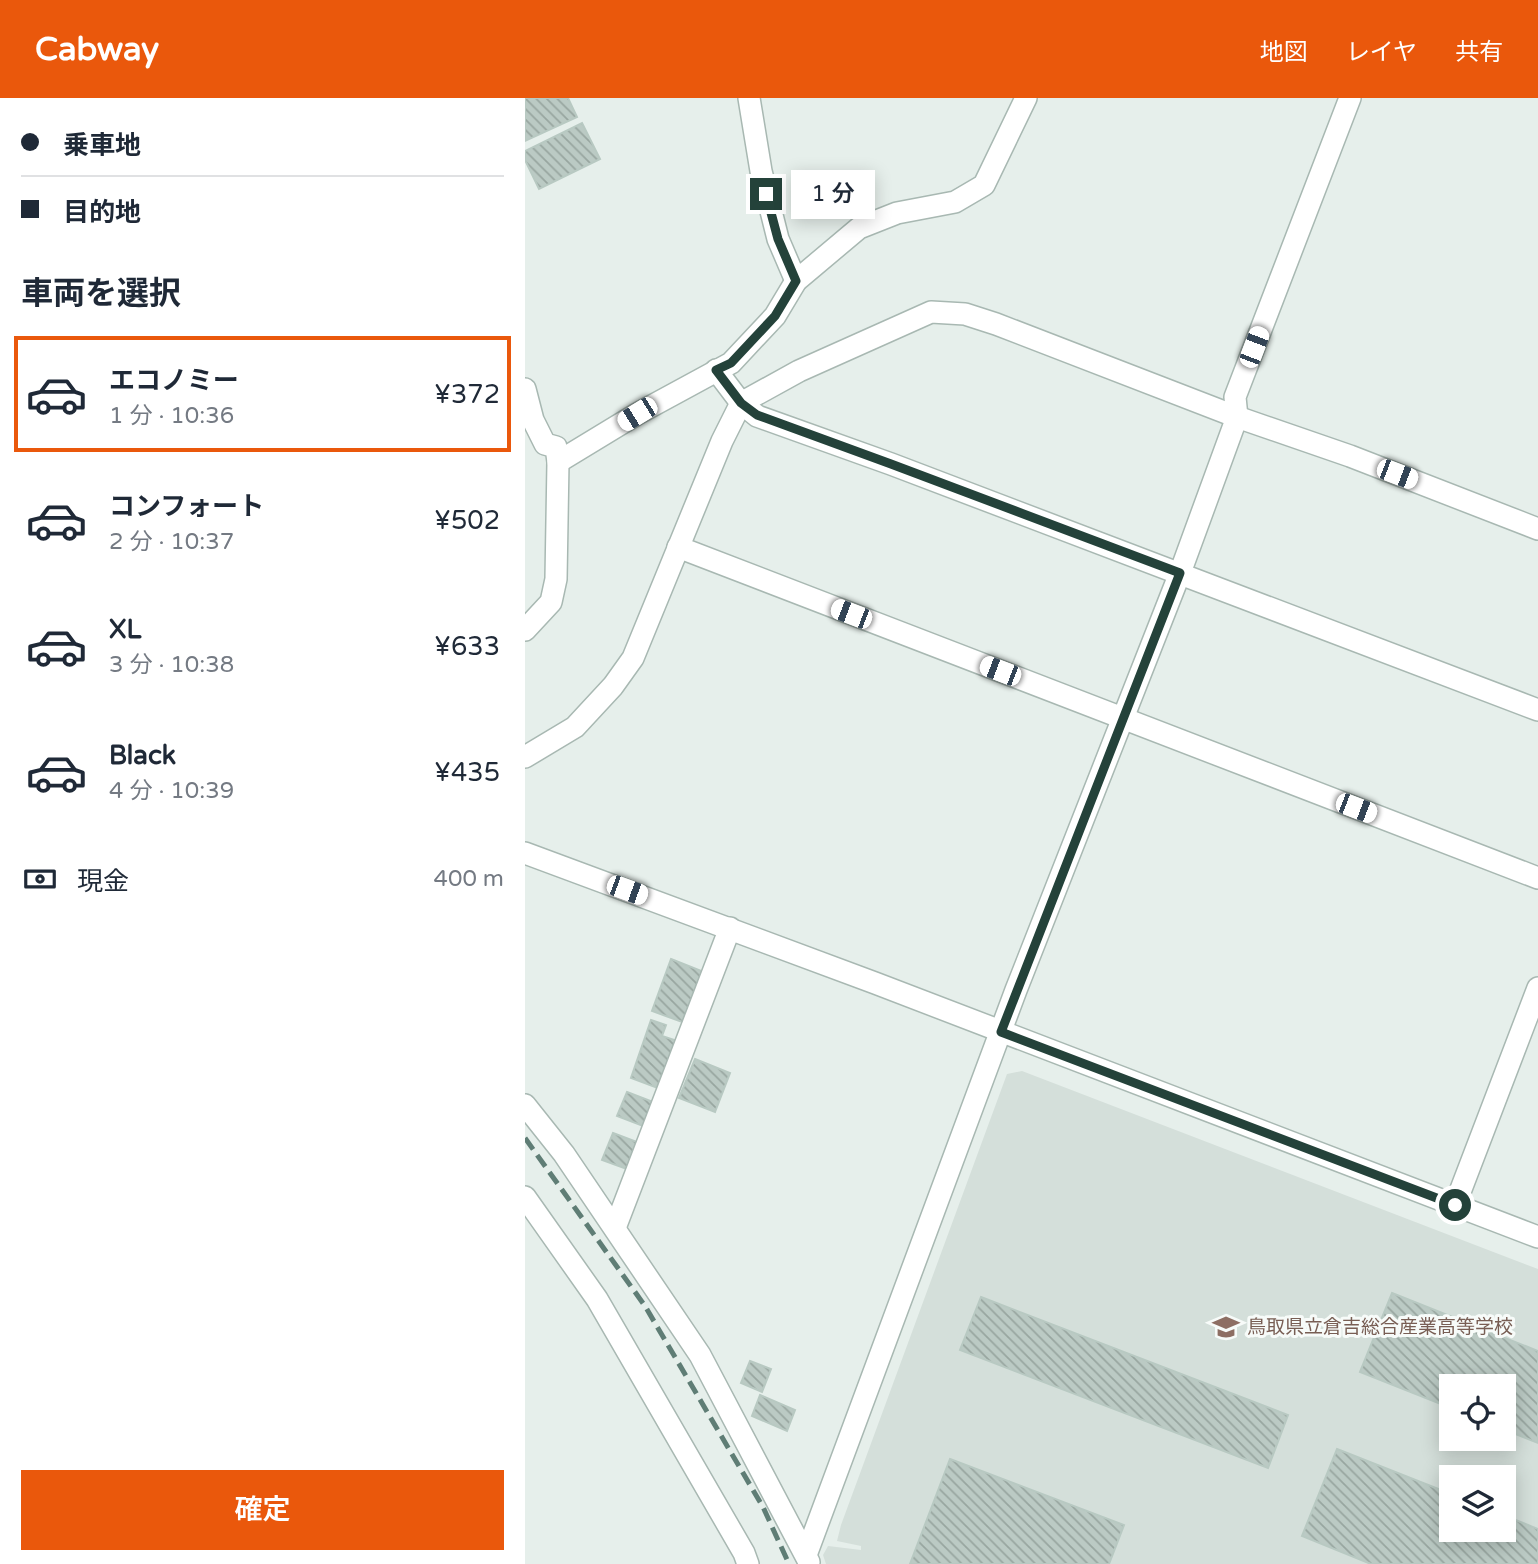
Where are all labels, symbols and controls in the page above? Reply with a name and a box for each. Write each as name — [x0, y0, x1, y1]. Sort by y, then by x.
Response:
text: Cabway — [35, 30, 159, 69]
text: 地図 — [1260, 38, 1308, 67]
text: レイヤ — [1346, 38, 1417, 67]
text: 共有 — [1455, 38, 1503, 67]
text: 乗車地 — [63, 130, 141, 161]
callout: 1 分 — [791, 170, 875, 218]
route end — [750, 178, 782, 210]
text: 1 分 — [811, 180, 855, 208]
text: 目的地 — [63, 197, 141, 228]
text: 車両を選択 — [21, 275, 181, 313]
car — [1237, 324, 1272, 370]
icon: car — [25, 363, 88, 426]
text: エコノミー — [109, 365, 239, 396]
text: ¥372 — [434, 379, 500, 410]
car — [614, 394, 661, 434]
text: 1 分 · 10:36 — [109, 402, 234, 430]
car — [1374, 457, 1421, 491]
icon: car — [25, 489, 88, 552]
text: コンフォート — [109, 491, 264, 522]
text: ¥502 — [434, 505, 500, 536]
text: 2 分 · 10:37 — [109, 528, 234, 556]
car — [828, 597, 875, 631]
text: XL — [109, 614, 141, 645]
icon: car — [25, 615, 88, 678]
text: ¥633 — [434, 631, 500, 662]
text: 3 分 · 10:38 — [109, 651, 234, 679]
car — [977, 654, 1024, 688]
text: Black — [109, 740, 176, 771]
icon: car — [25, 741, 88, 804]
text: ¥435 — [434, 757, 500, 788]
text: 4 分 · 10:39 — [109, 777, 234, 805]
car — [1333, 791, 1380, 825]
icon: cash — [21, 860, 59, 898]
text: 400 m — [434, 865, 504, 893]
text: 現金 — [77, 866, 129, 897]
car — [604, 873, 651, 907]
route start — [1439, 1189, 1471, 1221]
school or university icon: 鳥取県立倉吉総合産業高等学校 — [1211, 1312, 1241, 1342]
place label: 鳥取県立倉吉総合産業高等学校 — [1247, 1316, 1513, 1338]
map controls — [1439, 1374, 1516, 1542]
button: locate — [1439, 1374, 1516, 1451]
button: layers — [1439, 1465, 1516, 1542]
button: 確定 — [21, 1470, 504, 1550]

